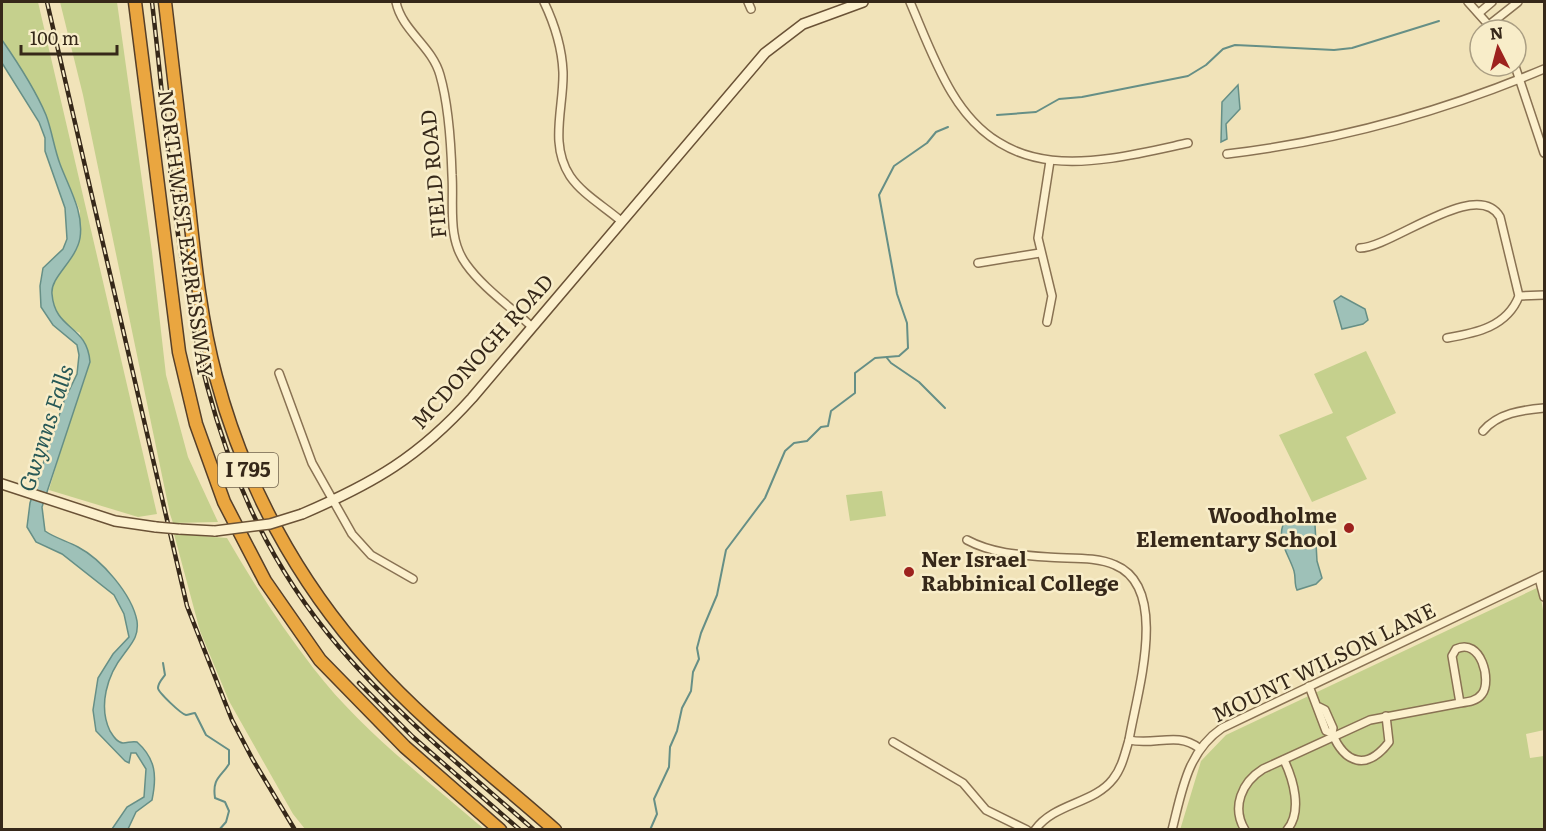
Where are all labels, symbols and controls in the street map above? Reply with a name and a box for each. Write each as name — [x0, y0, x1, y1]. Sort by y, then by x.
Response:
scale bar — [21, 18, 117, 56]
north arrow — [1468, 18, 1528, 78]
text: N — [1488, 19, 1504, 45]
text: 100 m — [30, 24, 79, 51]
street label: NORTHWEST EXPRESSWAY — [152, 87, 223, 380]
street label: FIELD ROAD — [410, 108, 453, 240]
street label: MCDONOGH ROAD — [403, 266, 559, 435]
water label: Gwynns Falls — [8, 360, 81, 495]
road number: I 795 — [218, 453, 278, 487]
place label: Woodholme Elementary School — [1136, 498, 1337, 553]
marker: Woodholme Elementary School — [1342, 521, 1356, 535]
place label: Ner Israel Rabbinical College — [921, 542, 1119, 597]
marker: Ner Israel Rabbinical College — [902, 565, 916, 579]
street label: MOUNT WILSON LANE — [1206, 593, 1440, 728]

